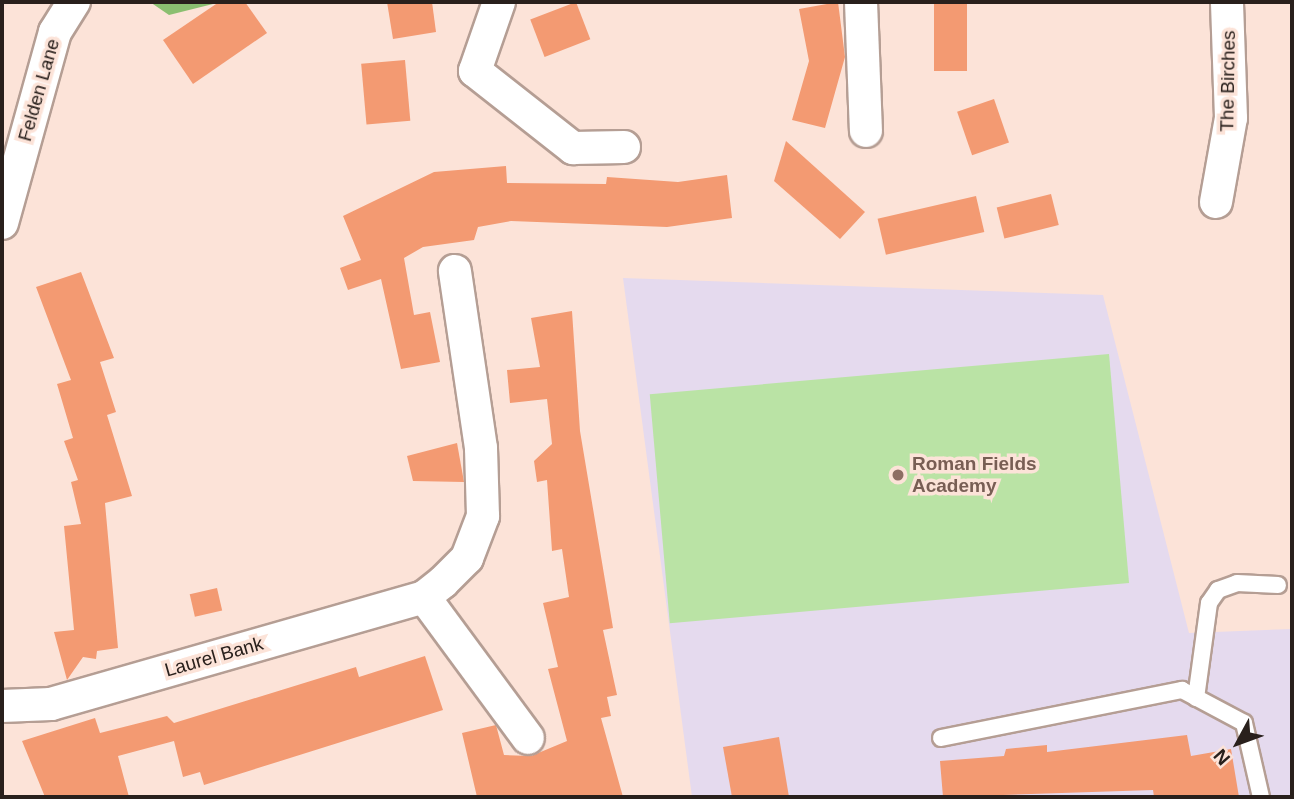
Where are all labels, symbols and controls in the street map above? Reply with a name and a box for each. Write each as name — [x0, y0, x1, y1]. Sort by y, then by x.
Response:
street label: The Birches — [1216, 30, 1240, 132]
street label: Felden Lane — [13, 36, 65, 144]
place label: Roman Fields Academy — [912, 453, 1037, 497]
marker: Roman Fields Academy — [890, 467, 906, 483]
street label: Laurel Bank — [162, 632, 266, 682]
north arrow — [1203, 708, 1273, 778]
text: N — [1209, 745, 1234, 769]

